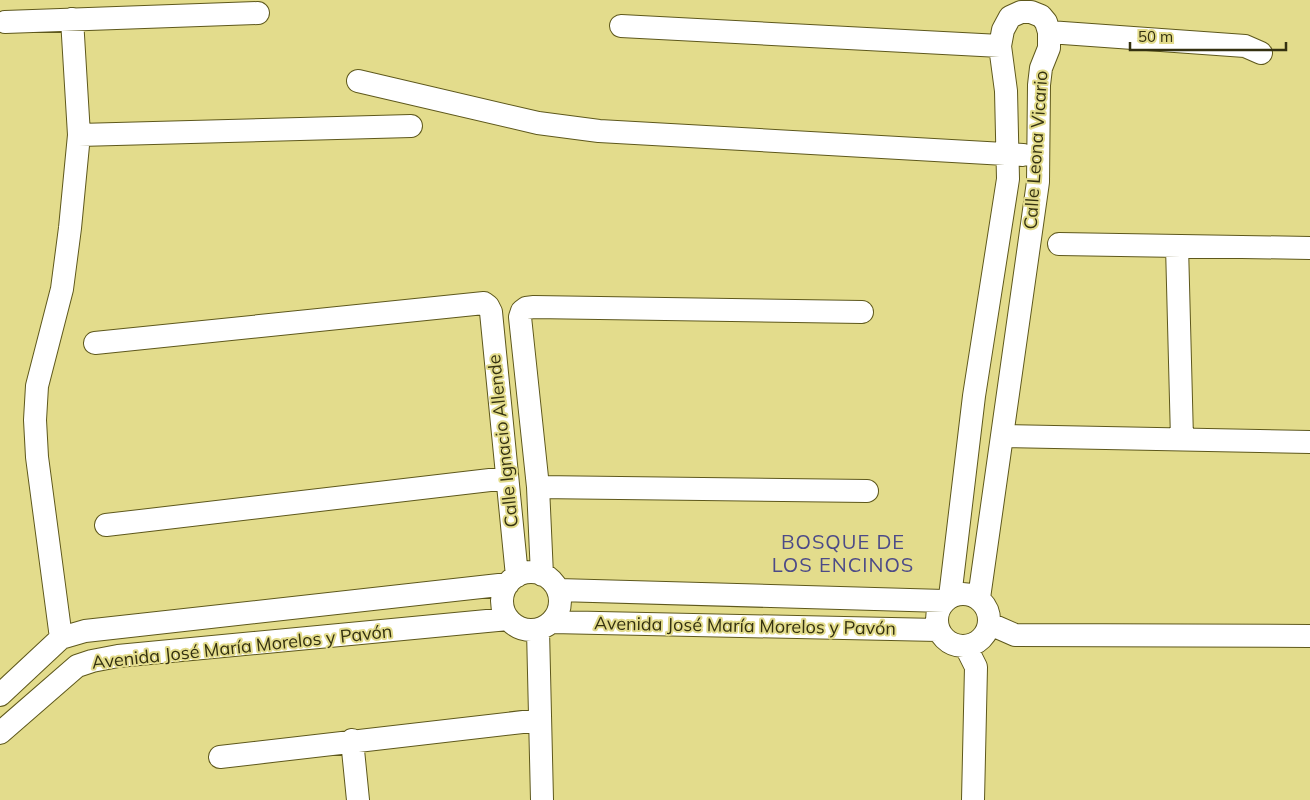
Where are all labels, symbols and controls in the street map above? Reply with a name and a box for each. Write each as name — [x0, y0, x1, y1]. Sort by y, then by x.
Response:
scale bar — [1130, 20, 1286, 52]
text: 50 m — [1138, 27, 1173, 46]
street label: Calle Leona Vicario — [1018, 70, 1053, 230]
street label: Calle Ignacio Allende — [482, 354, 523, 529]
district label: BOSQUE DE LOS ENCINOS — [772, 529, 914, 577]
street label: Avenida José María Morelos y Pavón — [594, 611, 896, 640]
street label: Avenida José María Morelos y Pavón — [91, 619, 393, 674]

